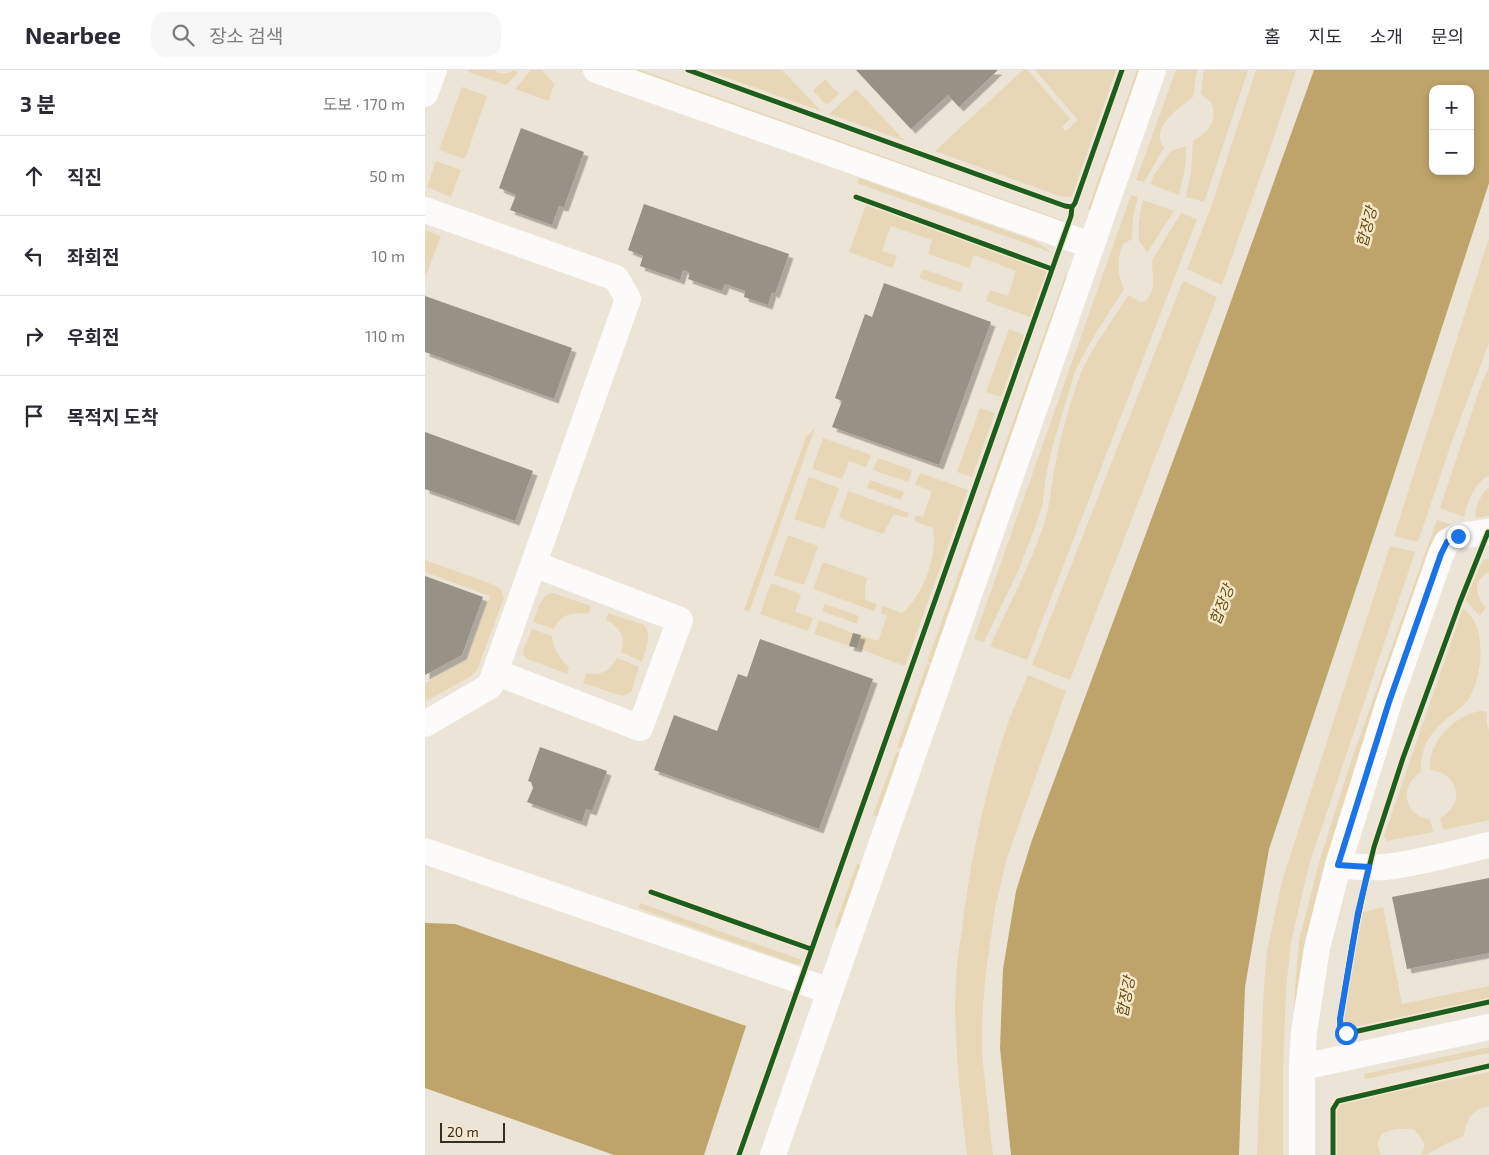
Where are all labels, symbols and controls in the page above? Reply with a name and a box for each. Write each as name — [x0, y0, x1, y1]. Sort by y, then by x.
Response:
search box — [151, 12, 501, 57]
text: Nearbee — [25, 20, 121, 49]
icon: search — [169, 21, 197, 49]
text: 장소 검색 — [209, 24, 283, 47]
text: 홈 — [1264, 25, 1281, 47]
text: 지도 — [1309, 25, 1342, 47]
text: 소개 — [1370, 25, 1403, 47]
text: 문의 — [1431, 25, 1464, 47]
map controls — [1429, 85, 1474, 175]
button: + — [1429, 85, 1474, 130]
text: 3 분 — [20, 91, 56, 116]
text: 도보 · 170 m — [323, 94, 405, 113]
button: − — [1429, 130, 1474, 175]
icon: ahead — [20, 162, 48, 190]
text: 직진 — [67, 165, 102, 188]
text: 50 m — [369, 166, 405, 185]
water label: 합장강 — [1352, 202, 1381, 249]
icon: left — [20, 242, 48, 270]
text: 좌회전 — [67, 245, 119, 268]
text: 10 m — [371, 246, 405, 265]
icon: right — [20, 322, 48, 350]
text: 우회전 — [67, 325, 119, 348]
text: 110 m — [365, 326, 405, 345]
icon: arrive — [20, 402, 48, 430]
text: 목적지 도착 — [67, 405, 159, 428]
route end — [1447, 525, 1470, 548]
water label: 합장강 — [1205, 580, 1238, 627]
water label: 합장강 — [1112, 973, 1138, 1019]
route start — [1335, 1022, 1358, 1045]
scale bar — [440, 1120, 505, 1143]
text: 20 m — [447, 1123, 479, 1140]

